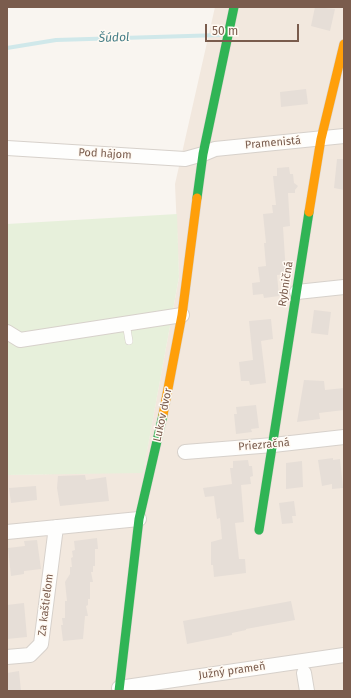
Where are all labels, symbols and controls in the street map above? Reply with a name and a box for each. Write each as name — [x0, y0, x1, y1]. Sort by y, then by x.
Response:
scale bar — [207, 16, 301, 42]
text: 50 m — [212, 24, 238, 38]
water label: Šúdol — [98, 30, 130, 46]
street label: Pramenistá — [245, 134, 301, 152]
street label: Pod hájom — [78, 146, 132, 162]
street label: Rybničná — [276, 260, 296, 308]
street label: Lukov dvor — [151, 387, 175, 443]
street label: Priezračná — [238, 436, 290, 454]
street label: Za kaštieľom — [36, 573, 56, 637]
street label: Južný prameň — [198, 660, 266, 682]

